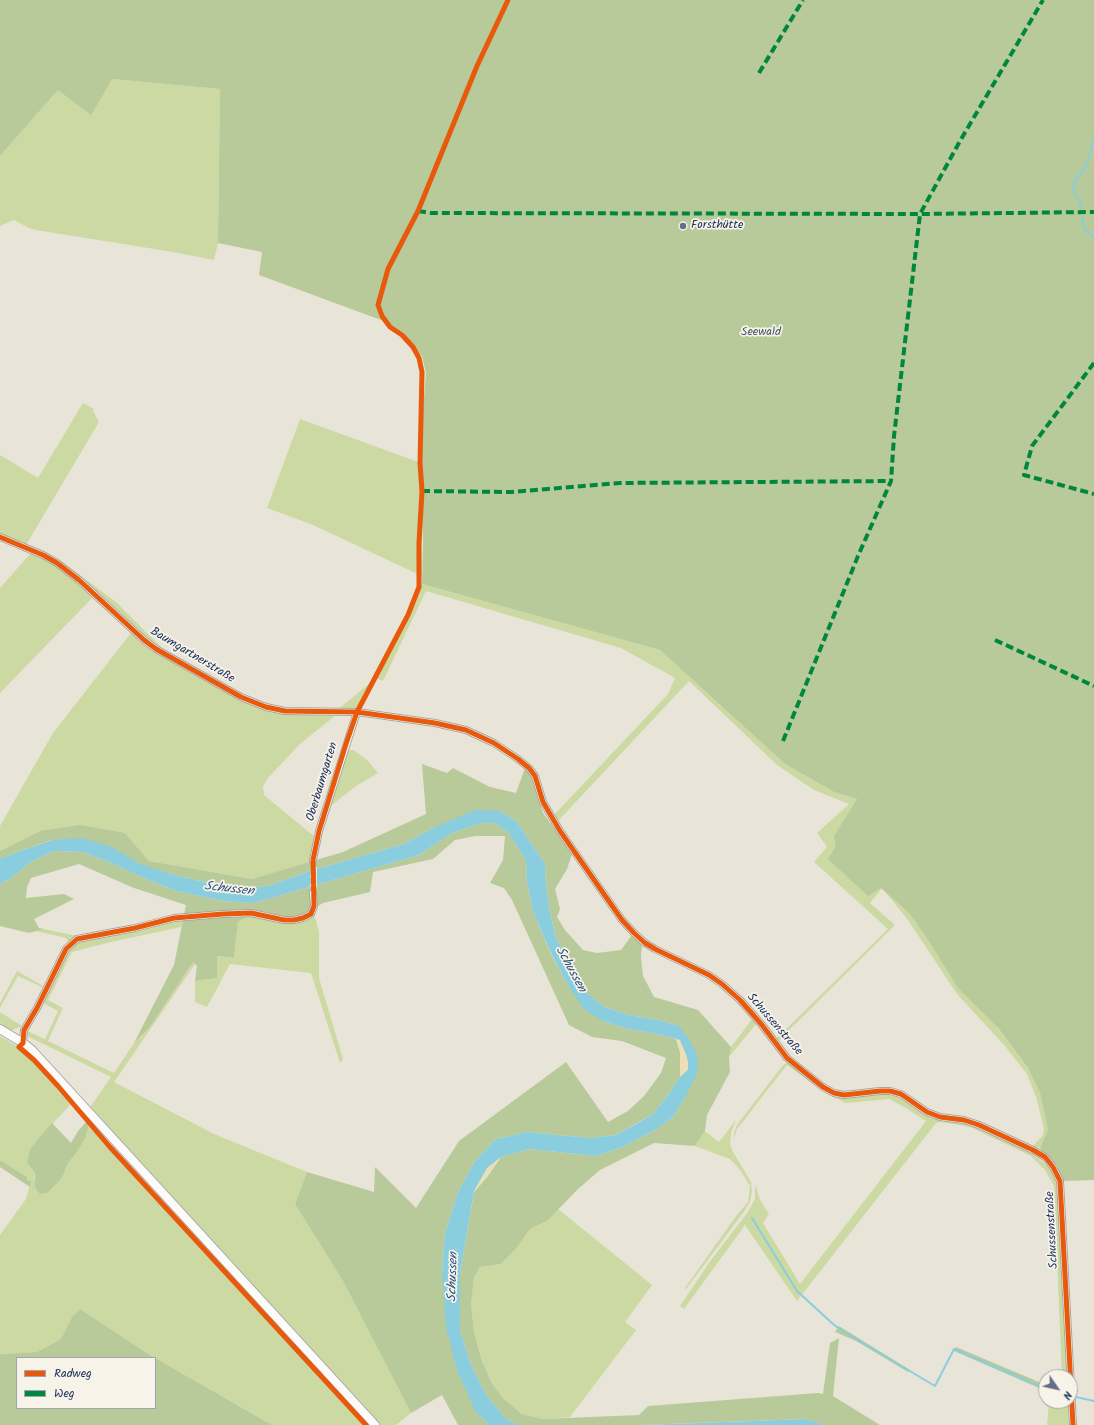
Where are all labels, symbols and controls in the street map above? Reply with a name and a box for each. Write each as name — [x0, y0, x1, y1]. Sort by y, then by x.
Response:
place label: Forsthütte — [691, 219, 743, 233]
marker: Forsthütte — [678, 221, 688, 231]
park label: Seewald — [741, 326, 781, 340]
street label: Baumgartnerstraße — [147, 625, 237, 687]
street label: Oberbaumgarten — [304, 741, 342, 823]
water label: Schussen — [203, 880, 255, 900]
water label: Schussen — [551, 944, 589, 996]
street label: Schussenstraße — [743, 991, 805, 1059]
street label: Schussenstraße — [1044, 1191, 1062, 1269]
water label: Schussen — [445, 1252, 463, 1302]
legend — [16, 1357, 156, 1409]
text: Radweg — [54, 1364, 92, 1383]
north arrow — [1038, 1369, 1078, 1409]
text: Weg — [54, 1384, 74, 1403]
text: N — [1058, 1387, 1077, 1403]

